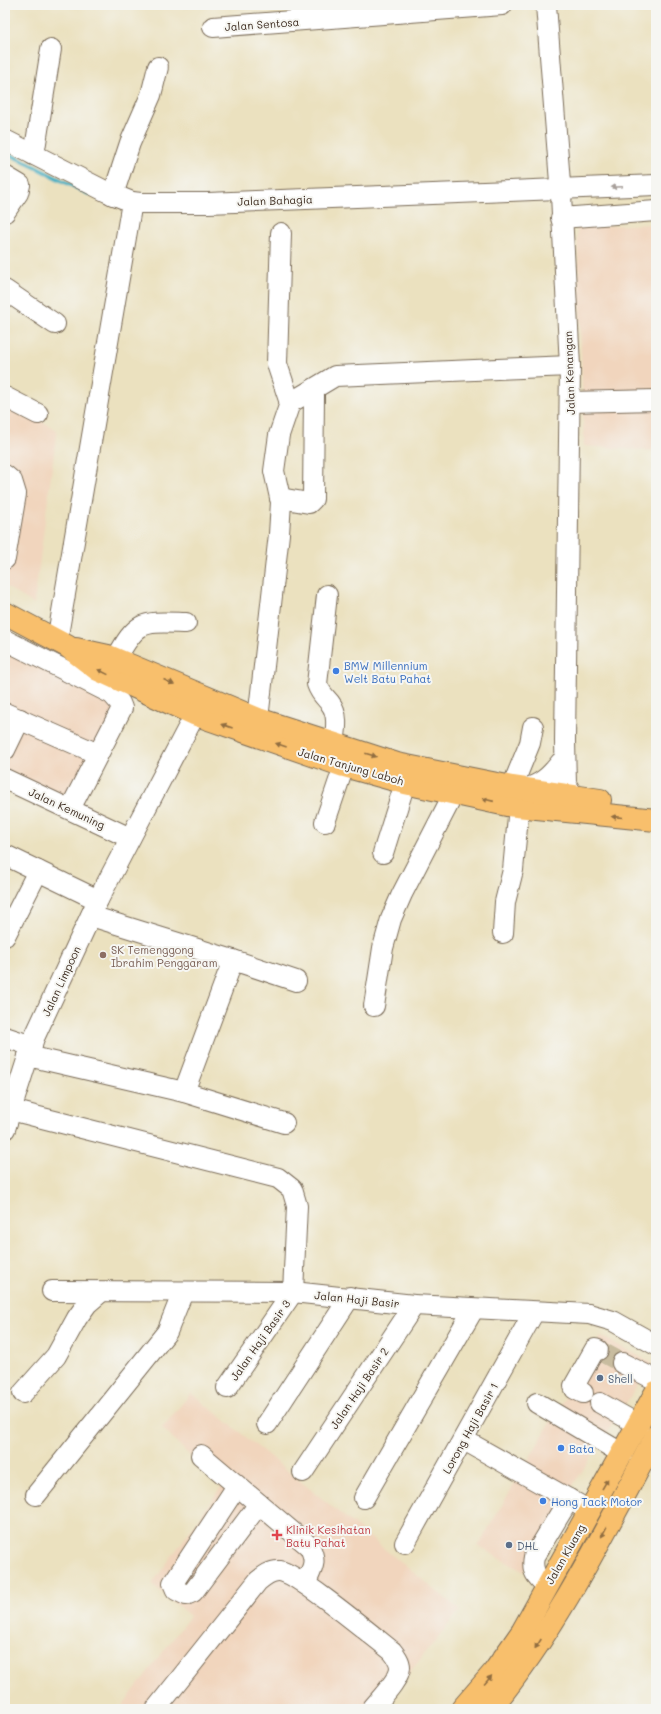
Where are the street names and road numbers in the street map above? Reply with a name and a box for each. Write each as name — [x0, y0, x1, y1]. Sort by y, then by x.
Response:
street label: Jalan Sentosa — [224, 14, 300, 34]
street label: Jalan Bahagia — [237, 191, 313, 209]
street label: Jalan Kenangan — [560, 331, 578, 415]
street label: Jalan Tanjung Laboh — [296, 744, 406, 788]
street label: Jalan Kemuning — [27, 784, 107, 832]
street label: Jalan Limpoon — [38, 943, 84, 1019]
street label: Jalan Haji Basir — [314, 1287, 400, 1311]
street label: Jalan Haji Basir 3 — [227, 1296, 294, 1383]
street label: Jalan Haji Basir 2 — [326, 1344, 392, 1432]
street label: Lorong Haji Basir 1 — [439, 1380, 501, 1476]
street label: Jalan Kluang — [542, 1521, 588, 1587]

